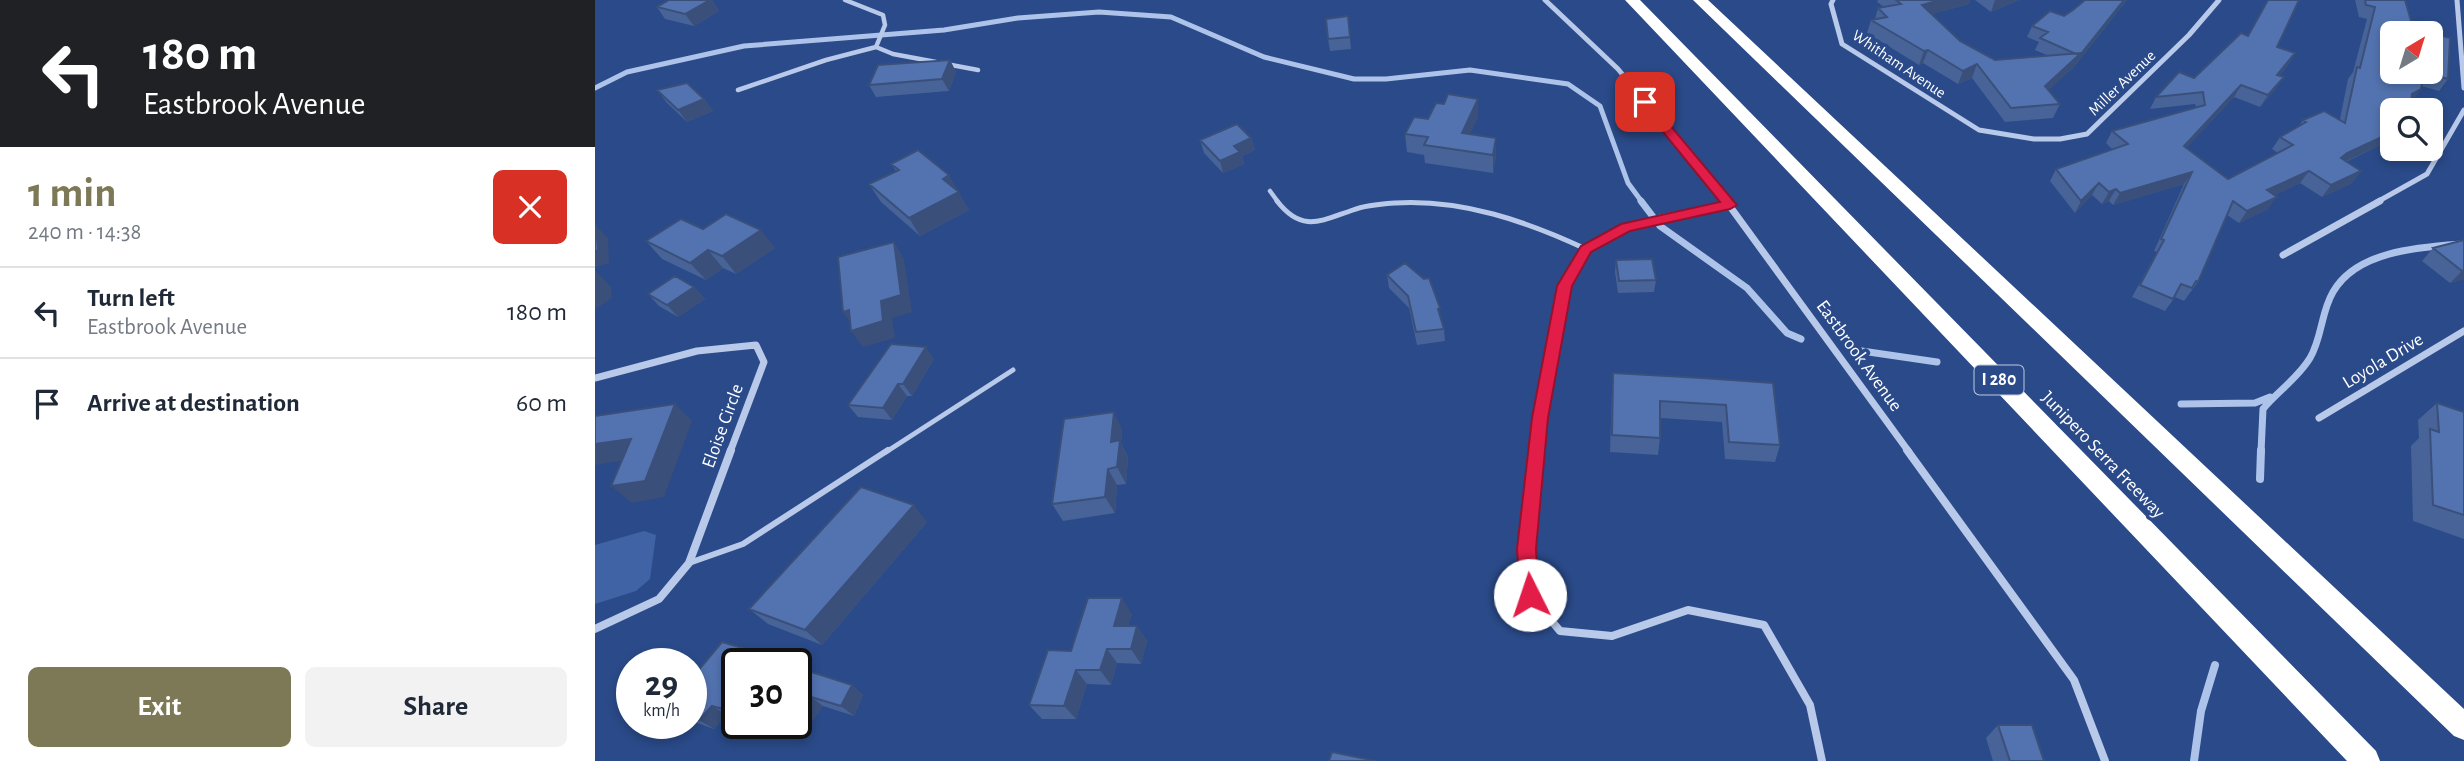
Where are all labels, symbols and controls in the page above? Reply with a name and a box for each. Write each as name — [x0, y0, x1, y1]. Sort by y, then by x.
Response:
north arrow — [2380, 21, 2443, 84]
map controls — [2380, 21, 2443, 161]
street label: Whitham Avenue — [1849, 27, 1949, 101]
icon: left — [28, 28, 119, 119]
text: 180 m — [143, 30, 257, 79]
street label: Miller Avenue — [2085, 47, 2159, 119]
pin — [1615, 72, 1675, 132]
icon: arrive — [1626, 83, 1664, 121]
text: Eastbrook Avenue — [143, 88, 366, 120]
button: search — [2380, 98, 2443, 161]
button: close — [493, 170, 567, 244]
text: 1 min — [28, 172, 117, 214]
text: 240 m · 14:38 — [28, 221, 141, 244]
text: Turn left — [87, 285, 175, 311]
icon: left — [28, 294, 66, 332]
street label: Eastbrook Avenue — [1812, 297, 1906, 415]
text: 180 m — [507, 299, 567, 325]
text: Eastbrook Avenue — [87, 316, 247, 339]
street label: Loyola Drive — [2340, 330, 2426, 392]
road number: I 280 — [1975, 366, 2023, 394]
street label: Eloise Circle — [699, 381, 747, 471]
icon: arrive — [28, 385, 66, 423]
street label: Junipero Serra Freeway — [2038, 388, 2168, 522]
text: Arrive at destination — [87, 390, 300, 416]
text: 60 m — [516, 390, 567, 416]
position arrow — [1493, 558, 1567, 632]
speed limit sign: 30 — [721, 648, 812, 739]
button: Exit — [28, 667, 291, 747]
button: Share — [305, 667, 567, 747]
text: 29 — [645, 667, 678, 702]
text: km/h — [643, 702, 680, 720]

